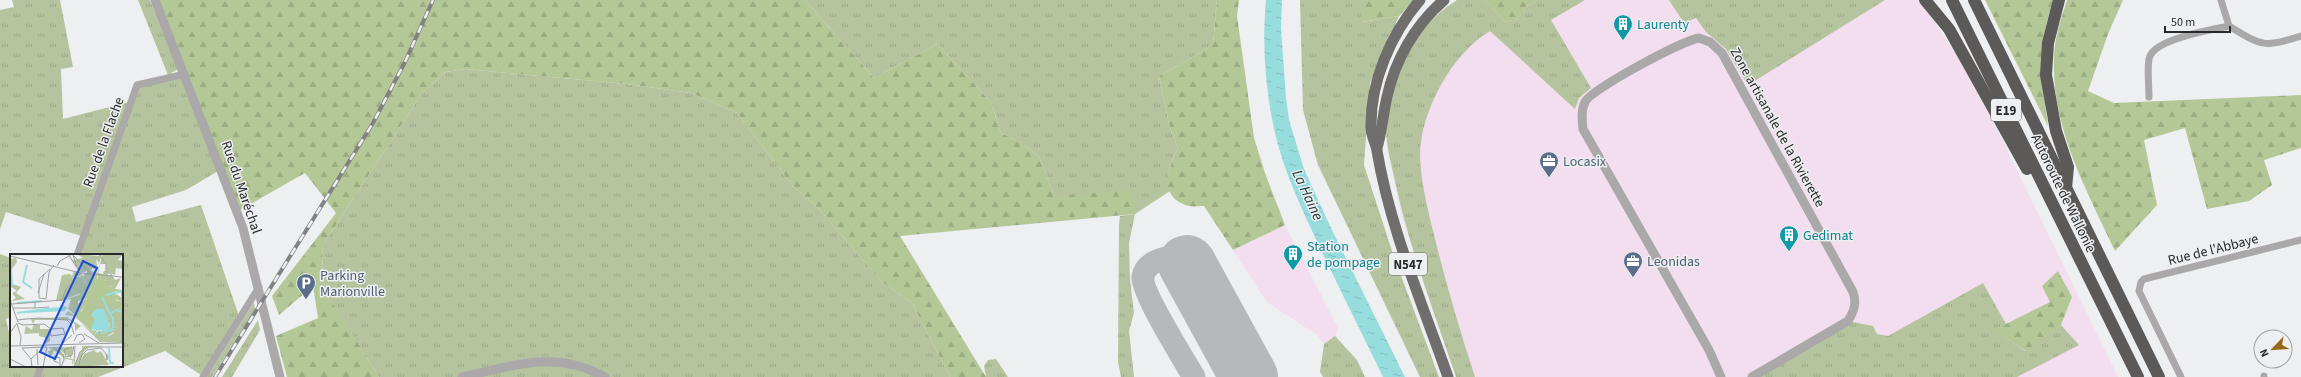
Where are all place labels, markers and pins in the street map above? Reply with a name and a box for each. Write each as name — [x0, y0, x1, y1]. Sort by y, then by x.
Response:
building icon: Laurenty — [1612, 13, 1634, 41]
place label: Laurenty — [1637, 15, 1690, 35]
office icon: Locasix — [1538, 150, 1560, 178]
place label: Locasix — [1563, 152, 1607, 172]
building icon: Gedimat — [1778, 224, 1800, 252]
place label: Gedimat — [1803, 226, 1853, 246]
place label: Station de pompage — [1307, 237, 1380, 273]
building icon: Station de pompage — [1282, 243, 1304, 271]
office icon: Leonidas — [1622, 250, 1644, 278]
place label: Leonidas — [1647, 252, 1700, 272]
place label: Parking Marionville — [320, 266, 385, 302]
parking icon: Parking Marionville — [295, 272, 317, 300]

